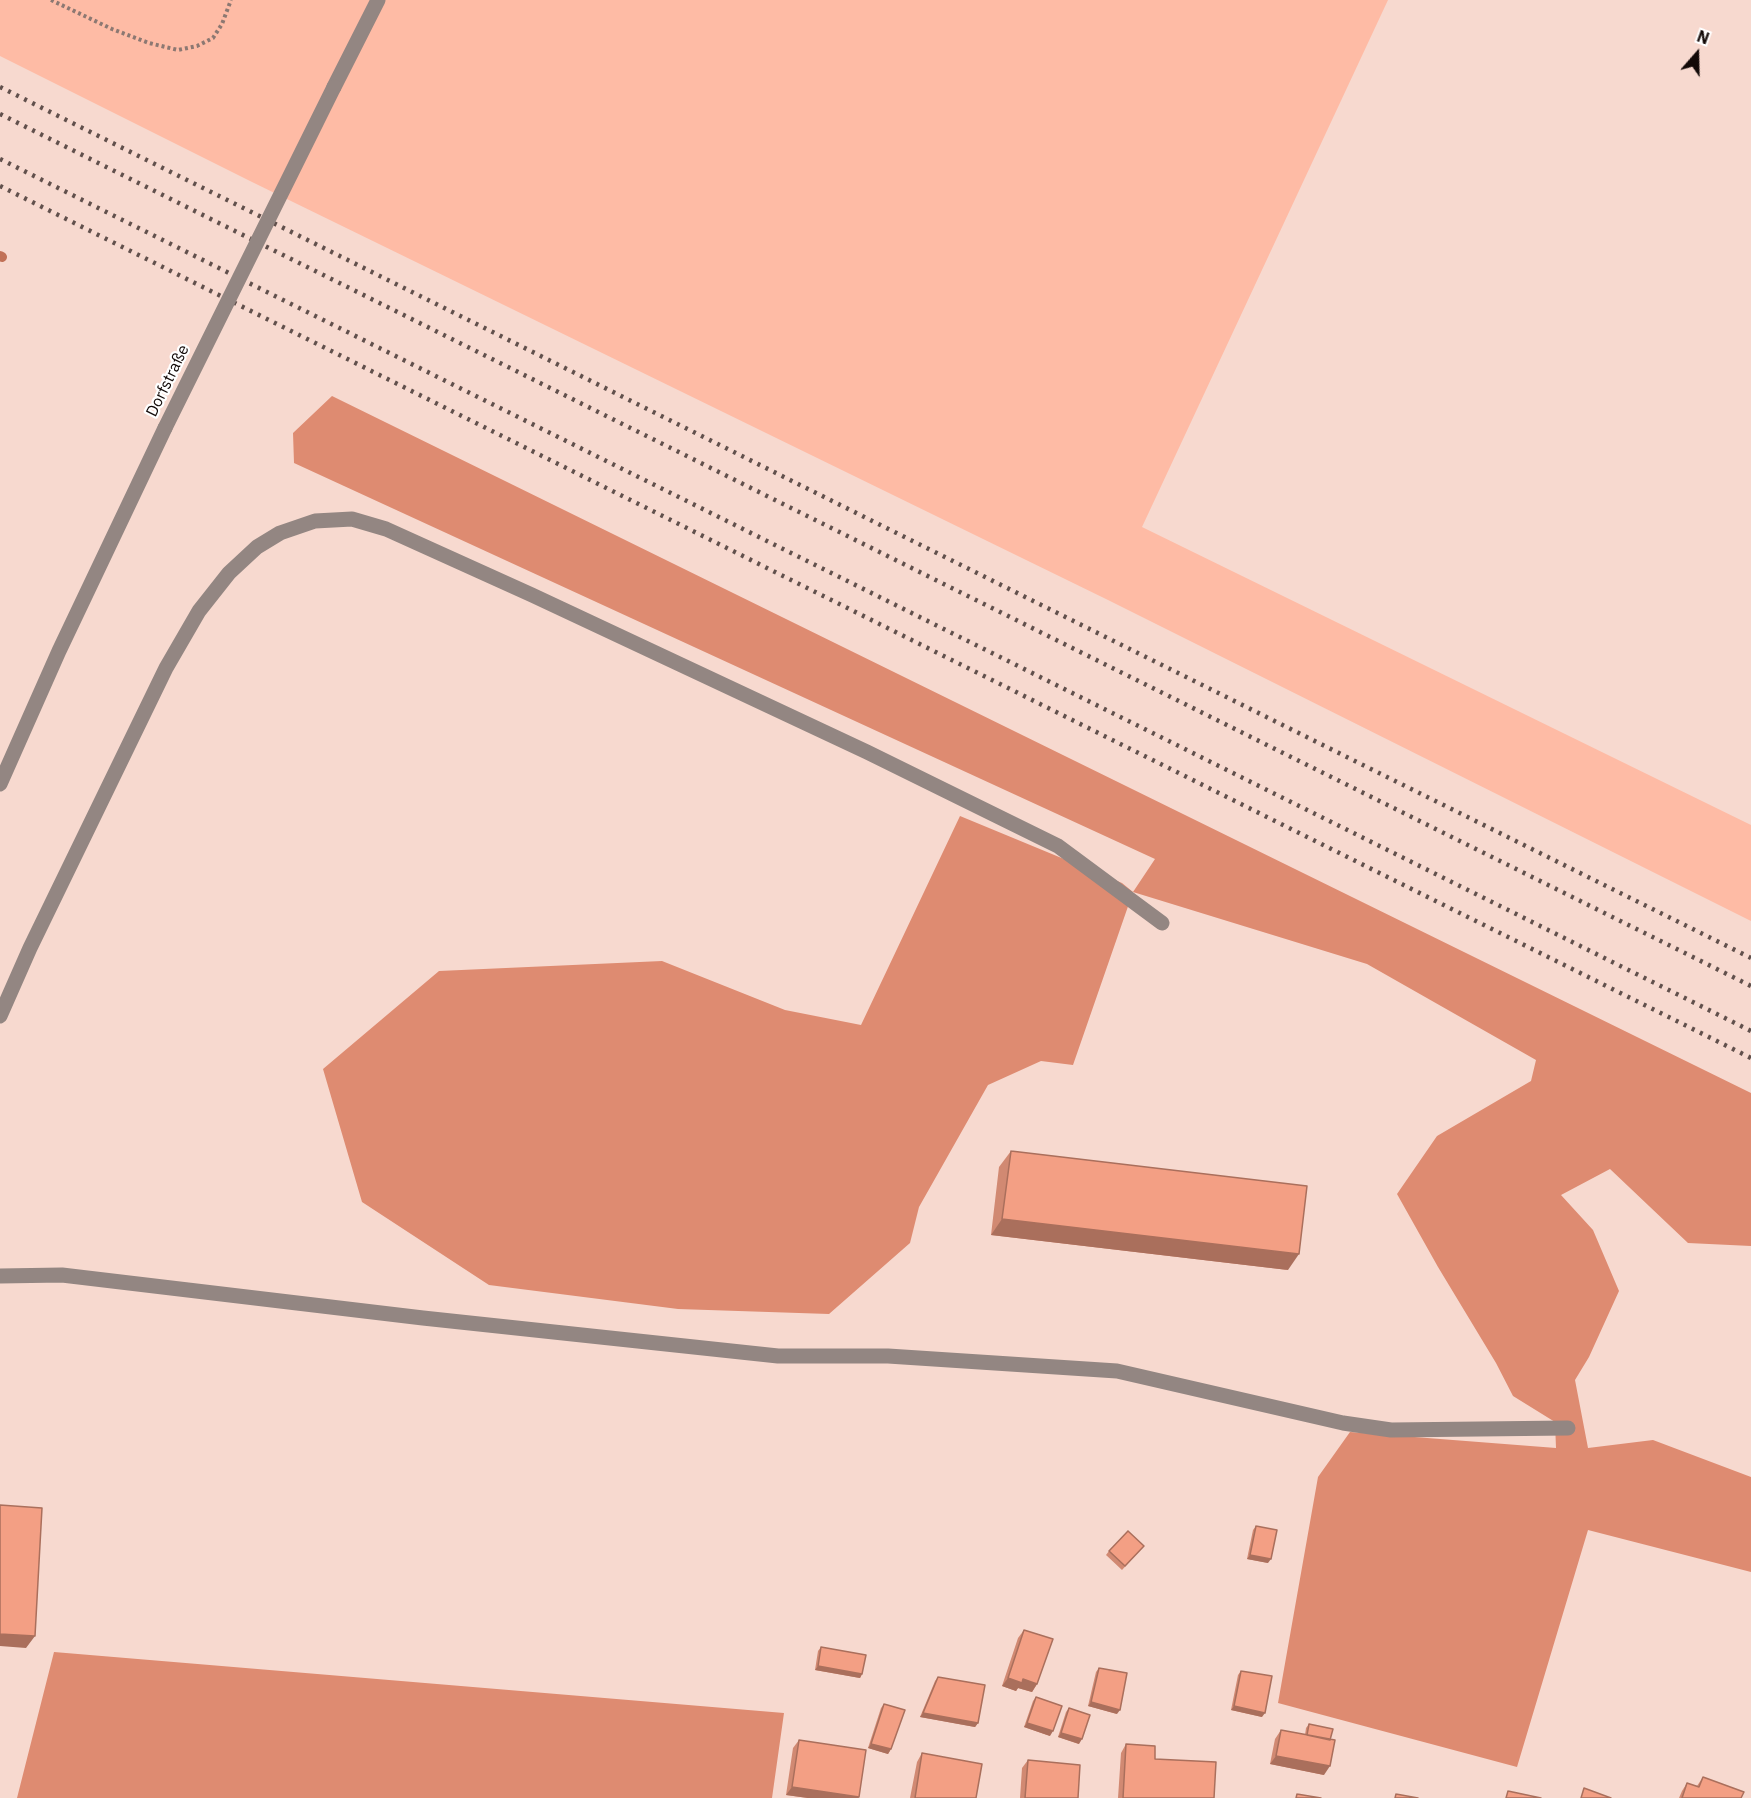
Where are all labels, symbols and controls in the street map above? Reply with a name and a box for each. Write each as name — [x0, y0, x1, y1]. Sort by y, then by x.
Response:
north arrow — [1667, 24, 1727, 84]
text: N — [1694, 26, 1712, 48]
street label: Dorfstraße — [142, 342, 194, 420]

